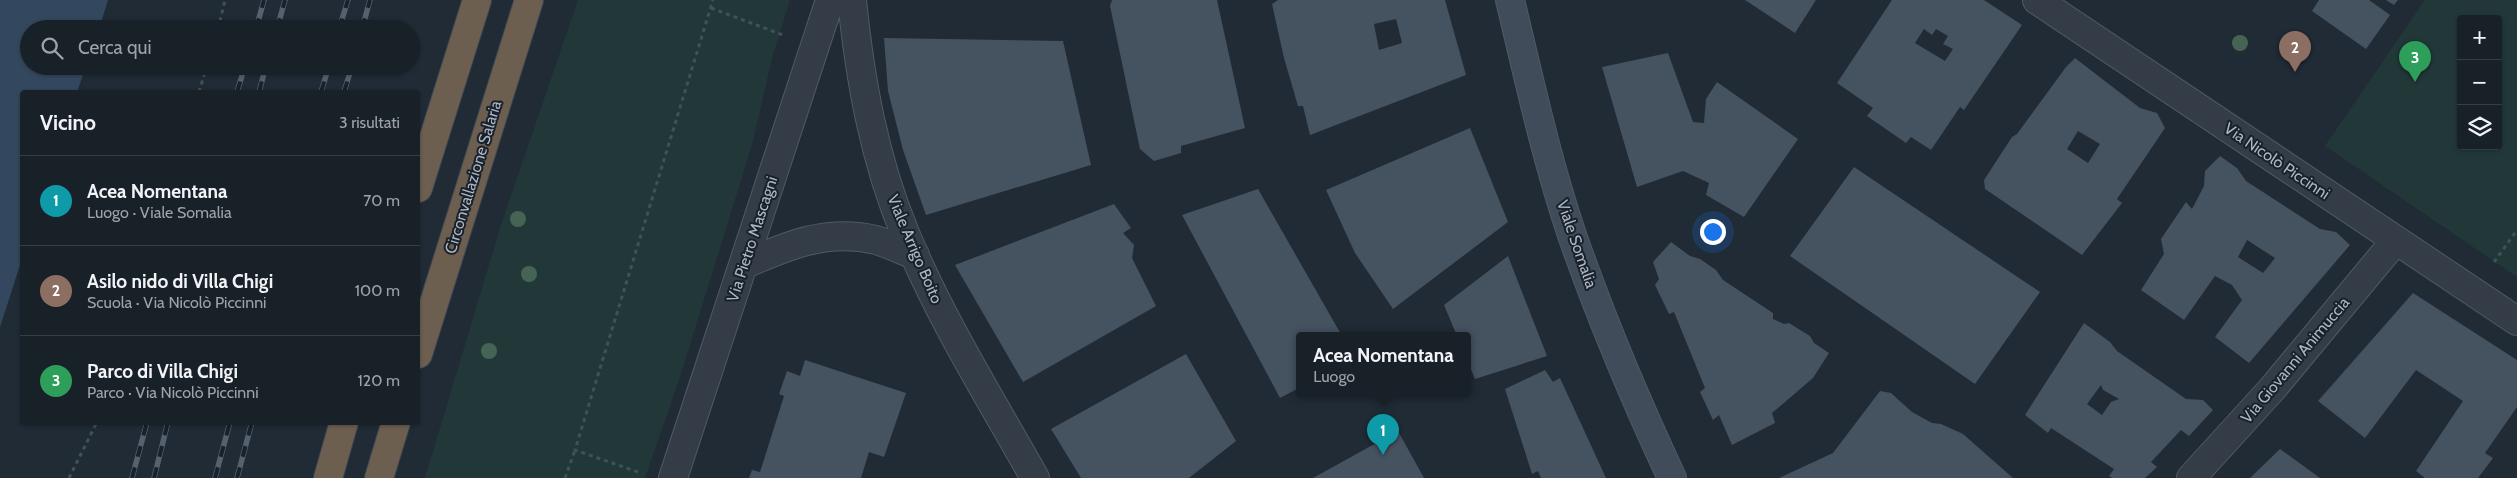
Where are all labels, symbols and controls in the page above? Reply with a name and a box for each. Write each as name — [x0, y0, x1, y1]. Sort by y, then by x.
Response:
map controls — [2457, 15, 2502, 150]
button: + — [2457, 15, 2502, 60]
search box — [20, 20, 420, 75]
pin: 2 — [2279, 31, 2311, 72]
icon: search — [38, 34, 66, 62]
text: Cerca qui — [78, 36, 152, 59]
pin: 3 — [2399, 41, 2431, 82]
button: − — [2457, 60, 2502, 105]
street label: Circonvallazione Salaria — [441, 98, 505, 256]
button: layers — [2457, 105, 2502, 150]
text: Vicino — [40, 110, 96, 135]
text: 3 risultati — [339, 113, 400, 132]
street label: Via Nicolò Piccinni — [2221, 119, 2333, 203]
street label: Via Pietro Mascagni — [723, 174, 781, 304]
text: Acea Nomentana — [87, 180, 227, 203]
text: 1 — [53, 191, 59, 210]
text: 70 m — [363, 191, 400, 210]
street label: Viale Arrigo Boito — [883, 192, 947, 307]
street label: Viale Somalia — [1553, 198, 1601, 291]
text: Luogo · Viale Somalia — [87, 203, 232, 222]
your location — [1700, 219, 1726, 245]
text: Asilo nido di Villa Chigi — [87, 270, 273, 293]
text: 2 — [52, 281, 60, 300]
text: 100 m — [355, 281, 400, 300]
text: Scuola · Via Nicolò Piccinni — [87, 293, 267, 312]
street label: Via Giovanni Animuccia — [2237, 293, 2353, 427]
popup — [1296, 332, 1471, 397]
text: Acea Nomentana — [1313, 344, 1454, 367]
text: Parco di Villa Chigi — [87, 360, 238, 383]
text: Luogo — [1313, 367, 1355, 386]
text: 3 — [52, 371, 60, 390]
text: 120 m — [358, 371, 400, 390]
text: Parco · Via Nicolò Piccinni — [87, 383, 259, 402]
pin: 1 — [1367, 414, 1399, 455]

